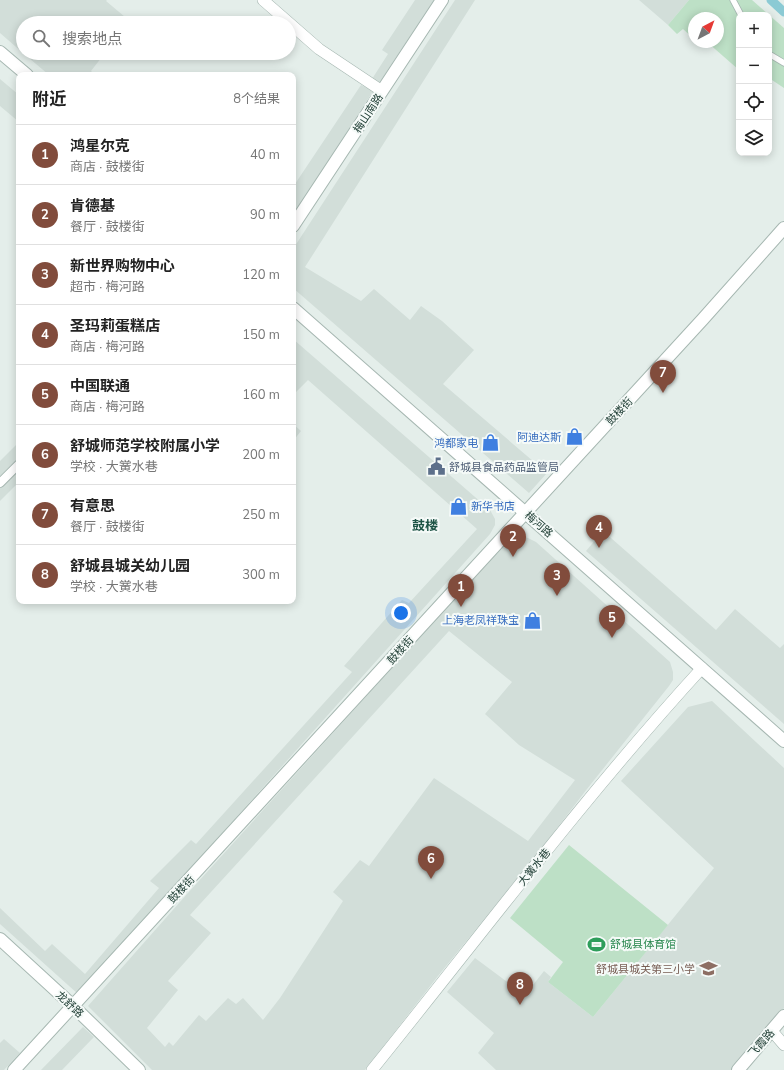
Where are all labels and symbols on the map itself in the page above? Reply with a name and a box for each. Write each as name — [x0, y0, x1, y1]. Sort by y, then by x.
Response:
north arrow — [688, 12, 724, 48]
street label: 梅山南路 — [350, 91, 387, 136]
pin: 7 — [650, 360, 676, 393]
street label: 鼓楼街 — [603, 394, 636, 429]
shop icon: 阿迪达斯 — [564, 427, 584, 447]
place label: 阿迪达斯 — [517, 430, 561, 445]
shop icon: 鸿都家电 — [481, 433, 501, 453]
place label: 鸿都家电 — [434, 436, 478, 451]
public building icon: 舒城县食品药品监管局 — [426, 457, 446, 477]
place label: 舒城县食品药品监管局 — [449, 460, 559, 475]
shop icon: 新华书店 — [448, 496, 468, 516]
place label: 新华书店 — [471, 499, 515, 514]
street label: 梅河路 — [521, 508, 556, 541]
pin: 4 — [586, 515, 612, 548]
district label: 鼓楼 — [412, 517, 438, 535]
pin: 2 — [500, 524, 526, 557]
pin: 3 — [544, 563, 570, 596]
pin: 1 — [448, 574, 474, 607]
your location — [391, 603, 411, 623]
pin: 5 — [599, 605, 625, 638]
shop icon: 上海老凤祥珠宝 — [522, 610, 542, 630]
place label: 上海老凤祥珠宝 — [442, 613, 519, 628]
street label: 鼓楼街 — [384, 633, 417, 668]
street label: 大黉水巷 — [515, 845, 554, 889]
pin: 6 — [418, 846, 444, 879]
street label: 鼓楼街 — [165, 872, 198, 907]
sports icon: 舒城县体育馆 — [587, 934, 607, 954]
place label: 舒城县体育馆 — [610, 937, 676, 952]
school or university icon: 舒城县城关第三小学 — [698, 959, 718, 979]
place label: 舒城县城关第三小学 — [596, 962, 695, 977]
pin: 8 — [507, 972, 533, 1005]
street label: 龙舒路 — [52, 988, 87, 1021]
street label: 飞霞路 — [745, 1026, 778, 1061]

